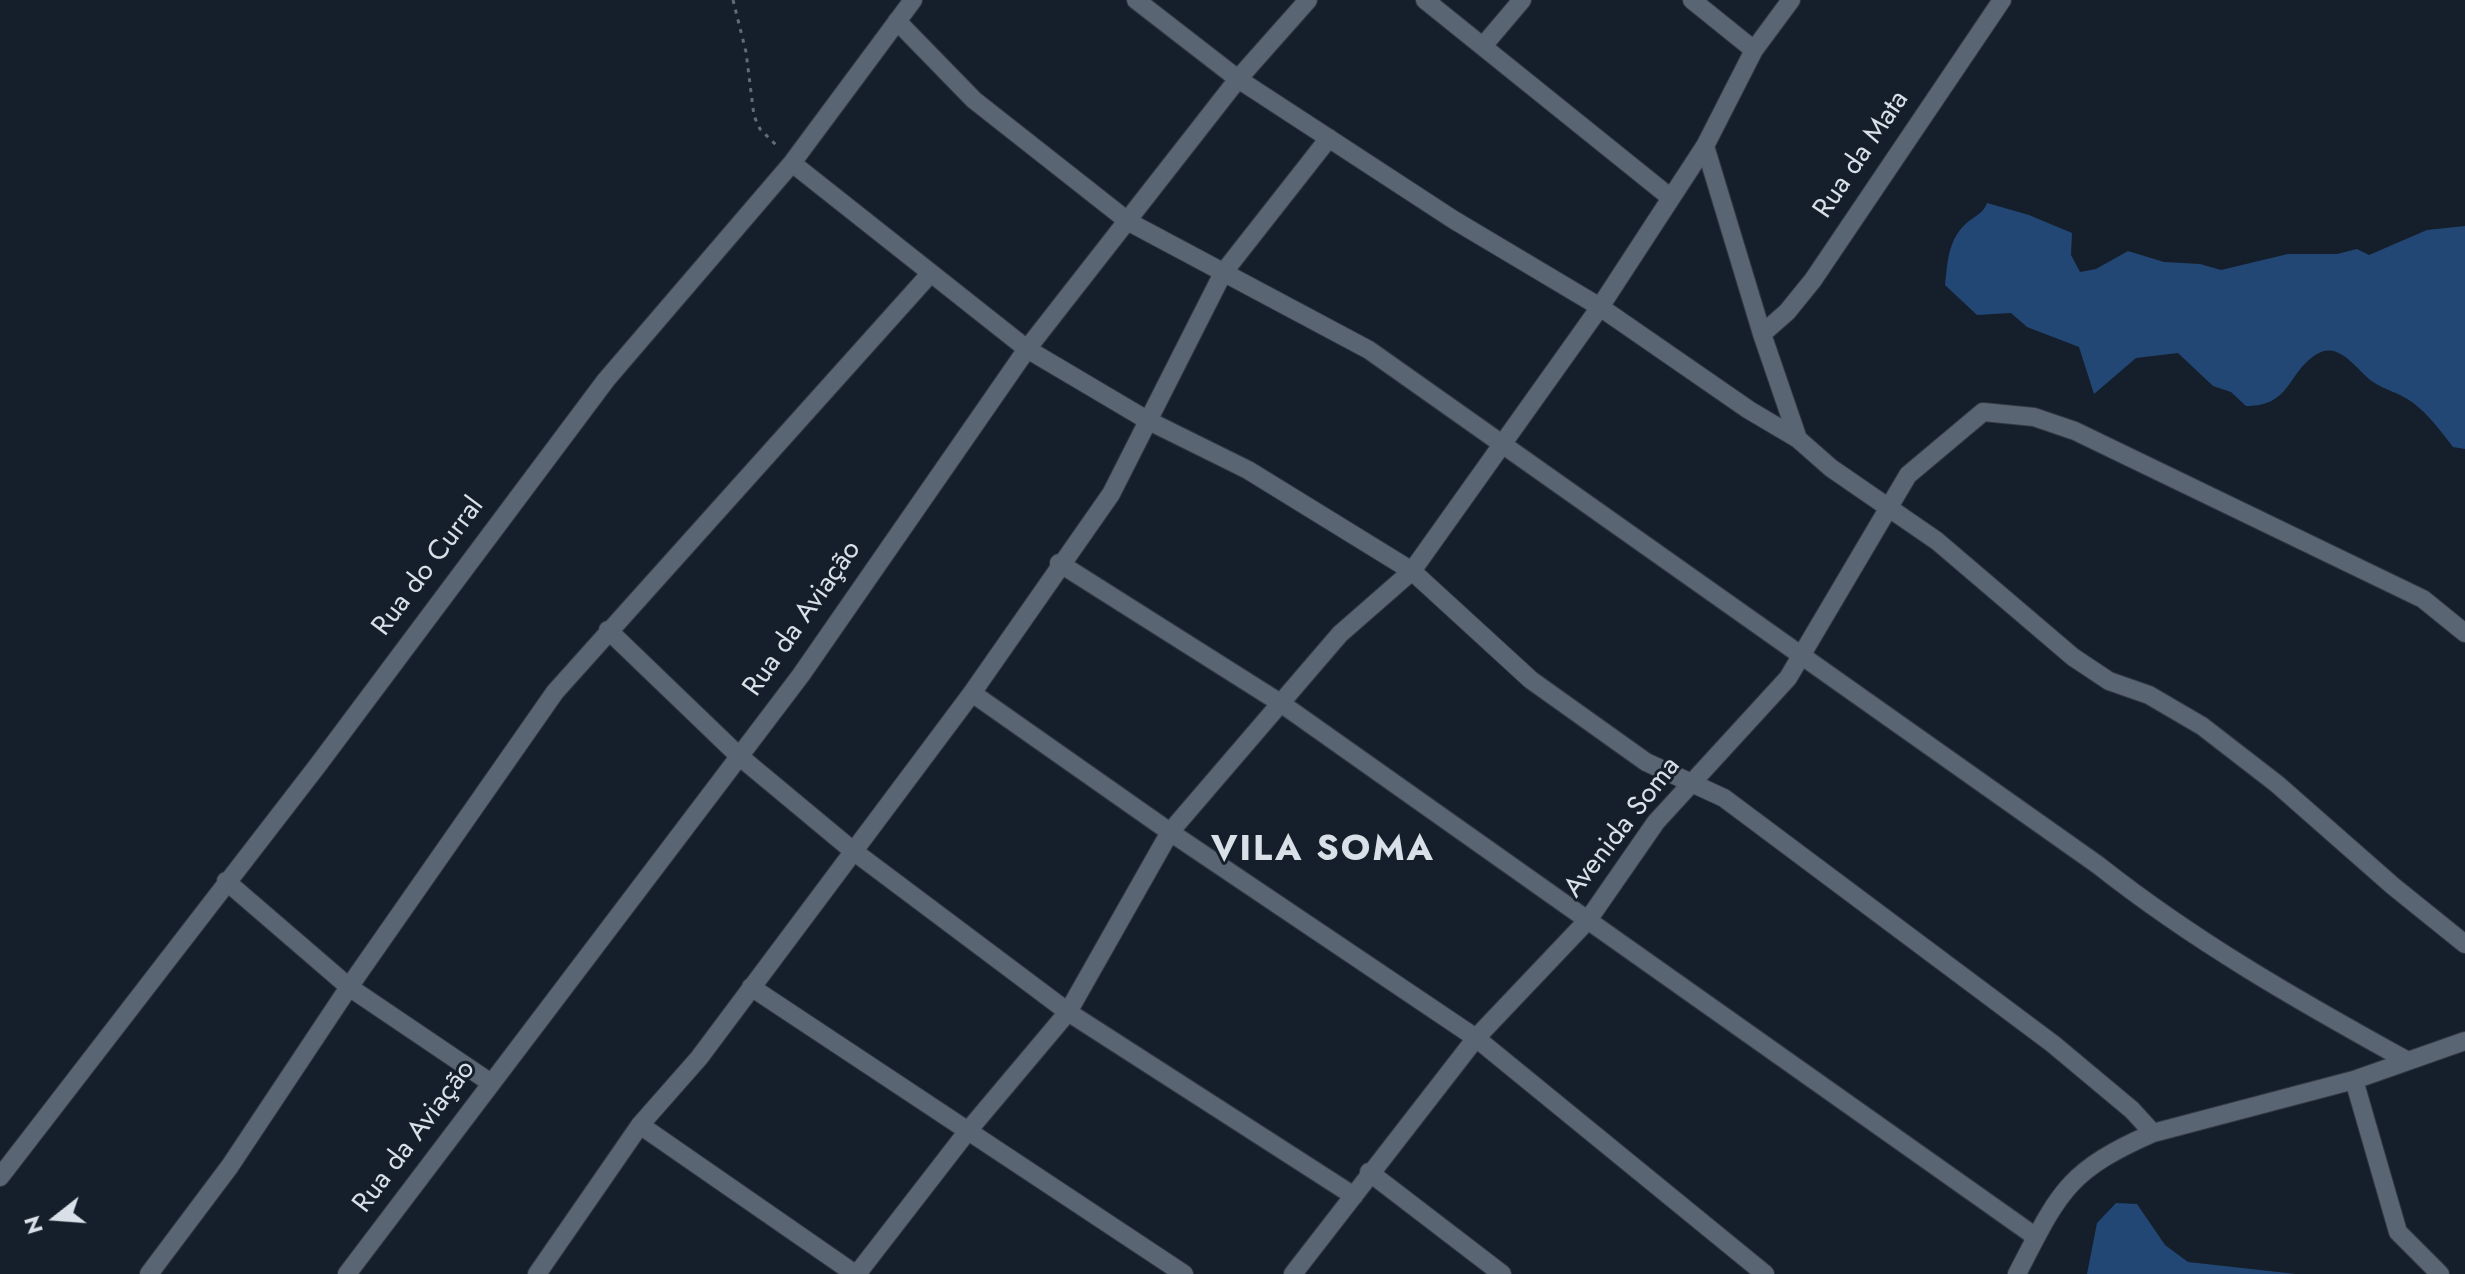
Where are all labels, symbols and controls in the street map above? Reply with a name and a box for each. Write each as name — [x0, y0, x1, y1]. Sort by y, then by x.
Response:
street label: Rua da Mata — [1807, 85, 1917, 225]
street label: Rua do Curral — [366, 491, 492, 643]
street label: Rua da Aviação — [737, 535, 869, 703]
street label: Avenida Soma — [1558, 751, 1688, 905]
district label: VILA SOMA — [1211, 829, 1435, 873]
street label: Rua da Aviação — [347, 1054, 483, 1220]
north arrow — [16, 1178, 96, 1258]
text: N — [15, 1212, 51, 1238]

